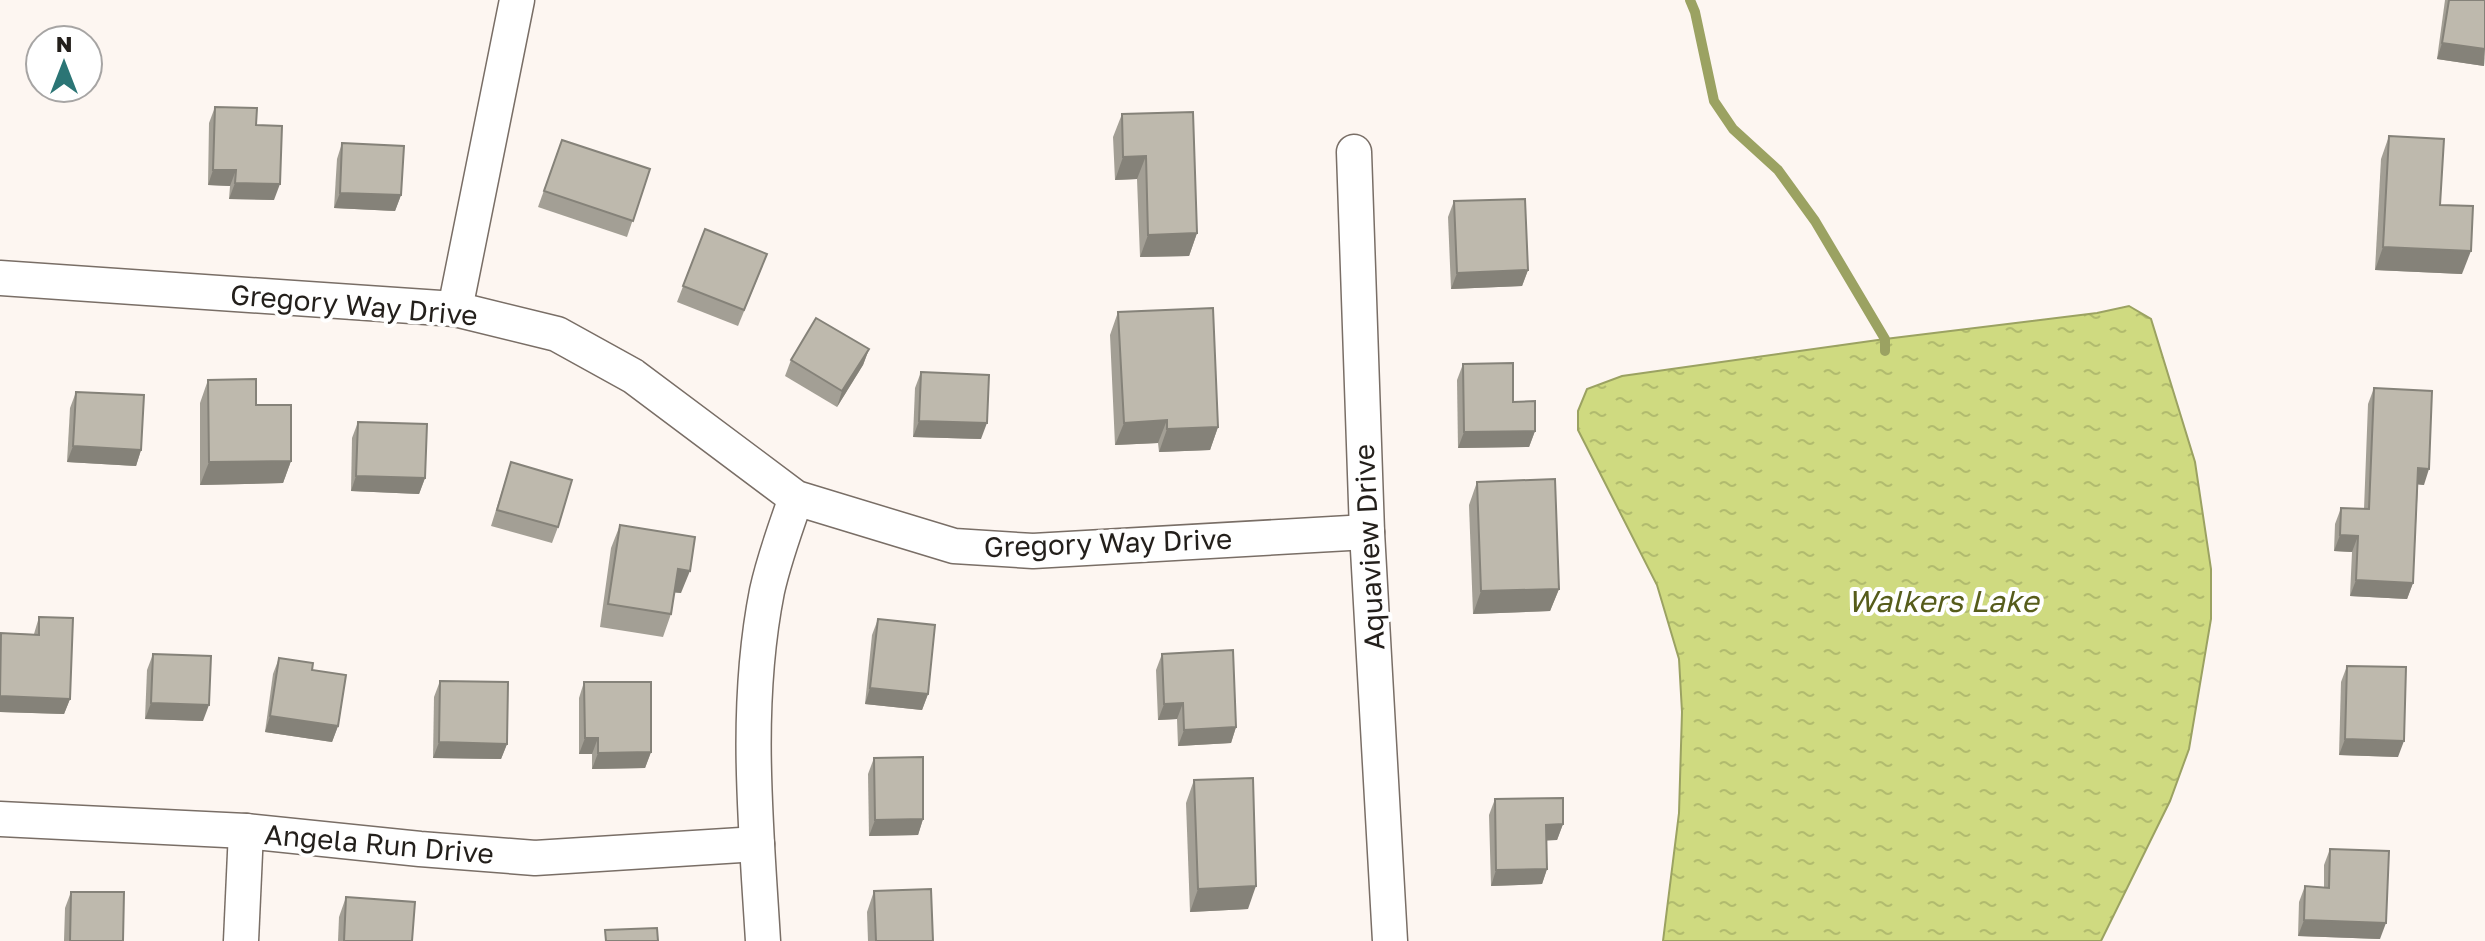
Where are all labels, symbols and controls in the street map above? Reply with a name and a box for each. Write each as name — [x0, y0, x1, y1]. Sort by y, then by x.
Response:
north arrow — [24, 24, 104, 104]
text: N — [56, 30, 72, 57]
street label: Gregory Way Drive — [229, 277, 479, 332]
street label: Aquaview Drive — [1347, 443, 1390, 651]
street label: Gregory Way Drive — [983, 522, 1233, 563]
water label: Walkers Lake — [1847, 583, 2041, 619]
street label: Angela Run Drive — [263, 817, 495, 870]

